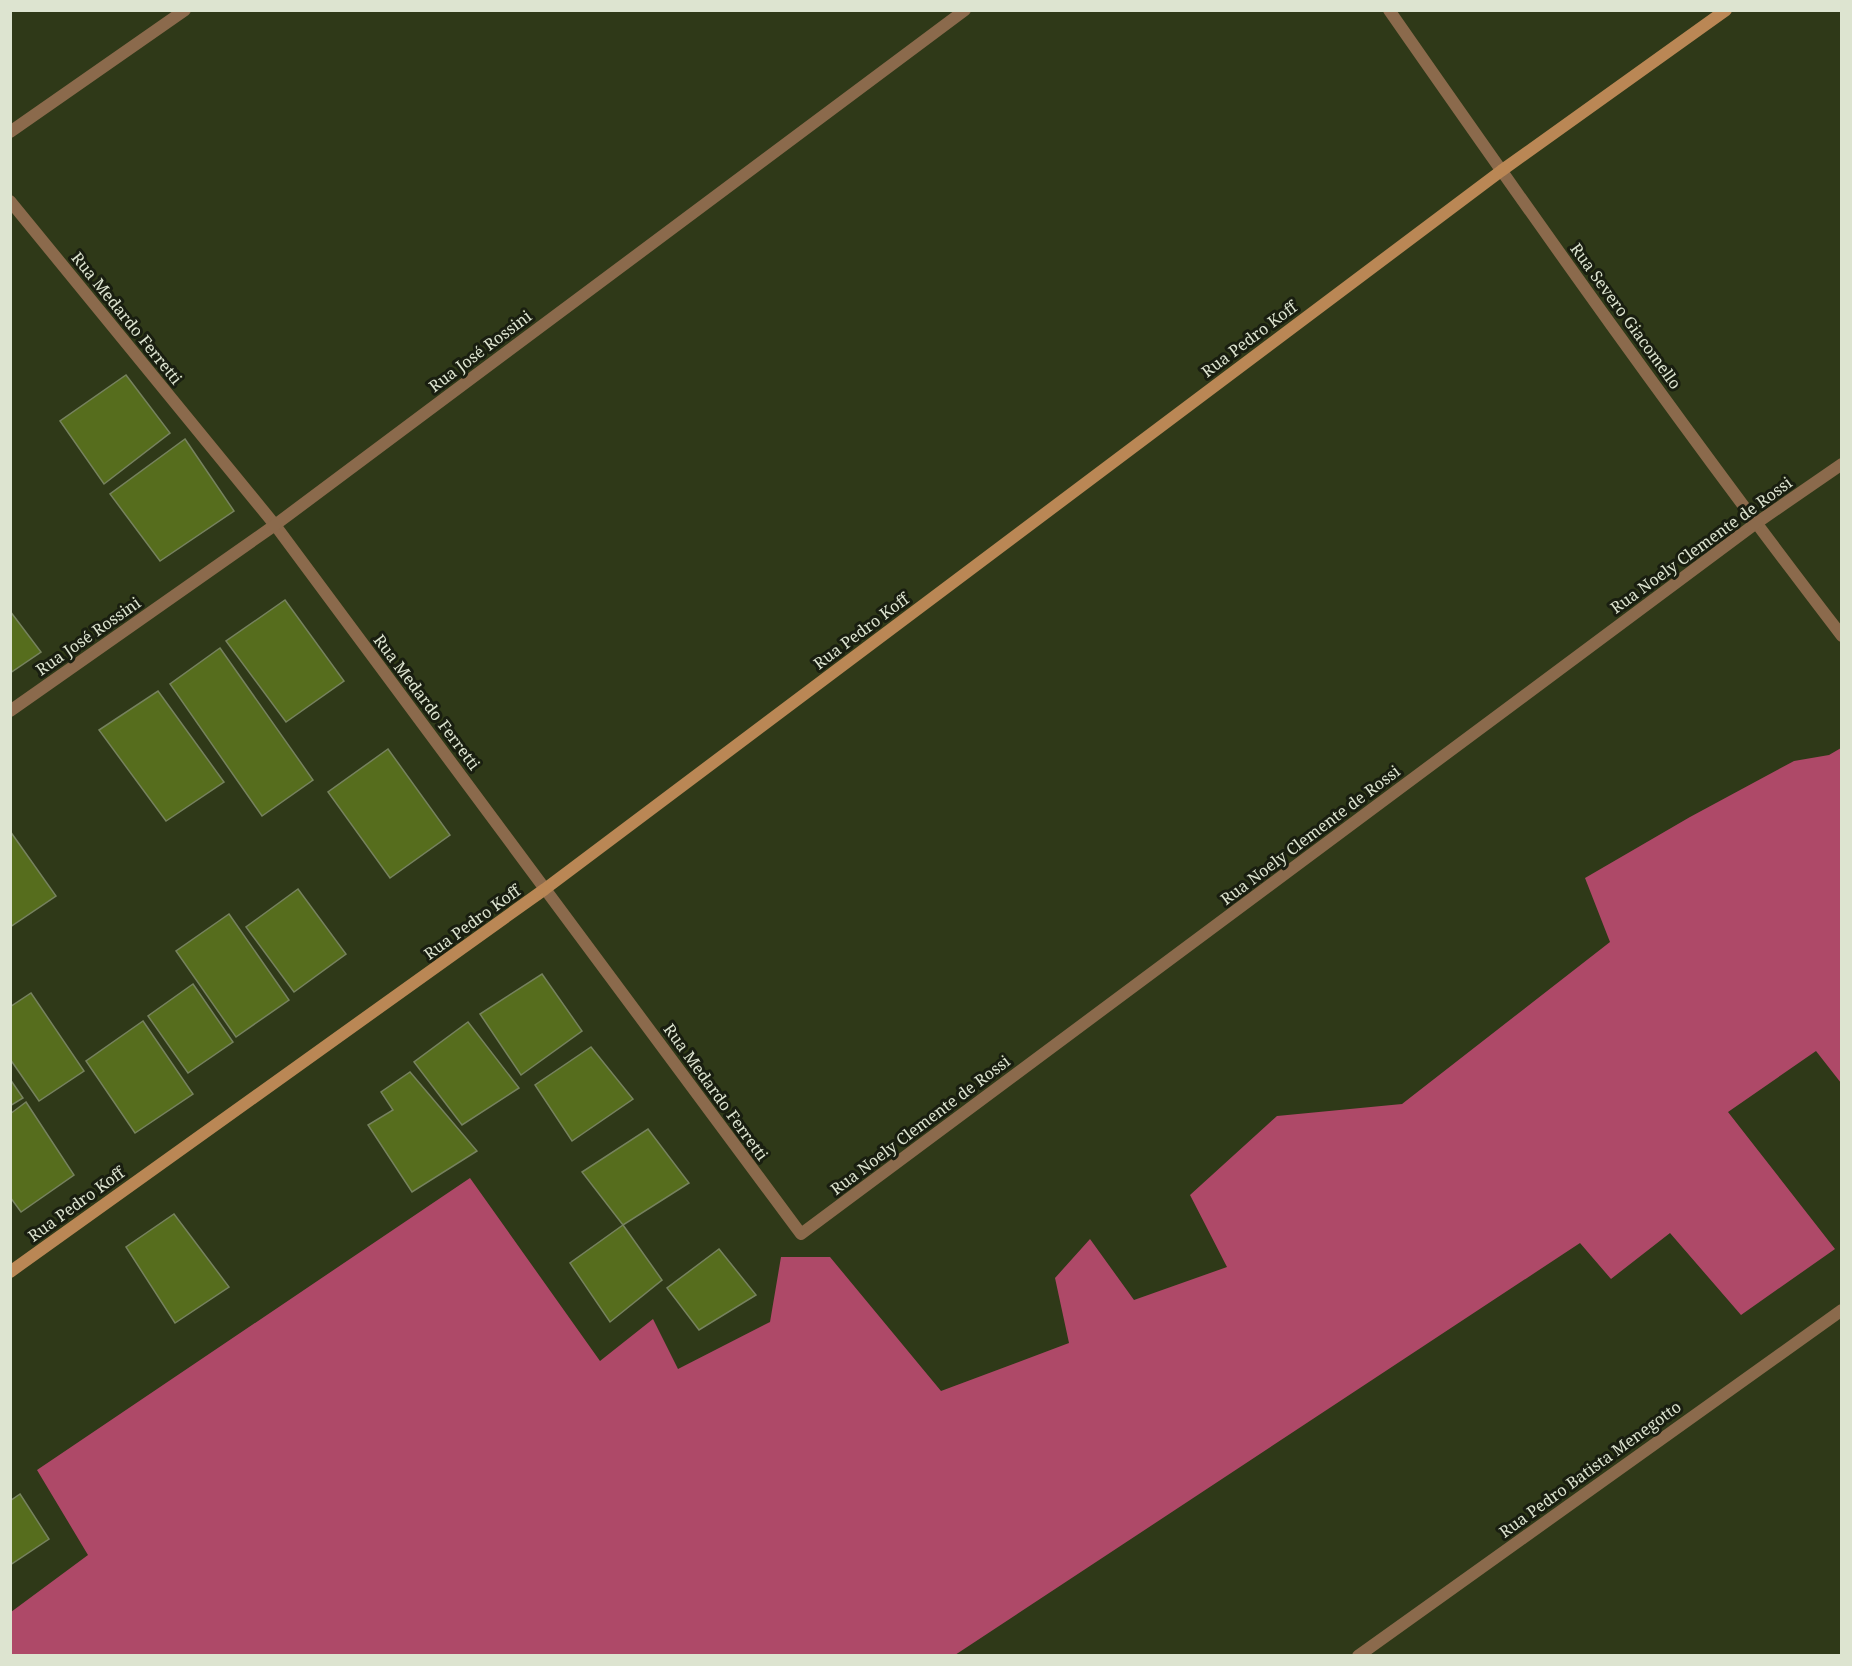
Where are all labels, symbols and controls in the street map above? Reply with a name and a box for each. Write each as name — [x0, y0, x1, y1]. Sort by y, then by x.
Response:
street label: Rua Severo Giacomello — [1566, 239, 1686, 393]
street label: Rua Medardo Ferretti — [67, 247, 187, 389]
street label: Rua Pedro Koff — [1197, 295, 1303, 382]
street label: Rua José Rossini — [424, 305, 536, 397]
street label: Rua Noely Clemente de Rossi — [1606, 472, 1796, 618]
street label: Rua Pedro Koff — [809, 587, 915, 674]
street label: Rua José Rossini — [31, 592, 145, 680]
street label: Rua Medardo Ferretti — [369, 630, 485, 774]
street label: Rua Noely Clemente de Rossi — [1216, 760, 1404, 910]
street label: Rua Pedro Koff — [419, 879, 526, 964]
street label: Rua Medardo Ferretti — [659, 1019, 773, 1165]
street label: Rua Noely Clemente de Rossi — [826, 1050, 1014, 1200]
street label: Rua Pedro Koff — [23, 1161, 130, 1246]
street label: Rua Pedro Batista Menegotto — [1495, 1395, 1685, 1543]

